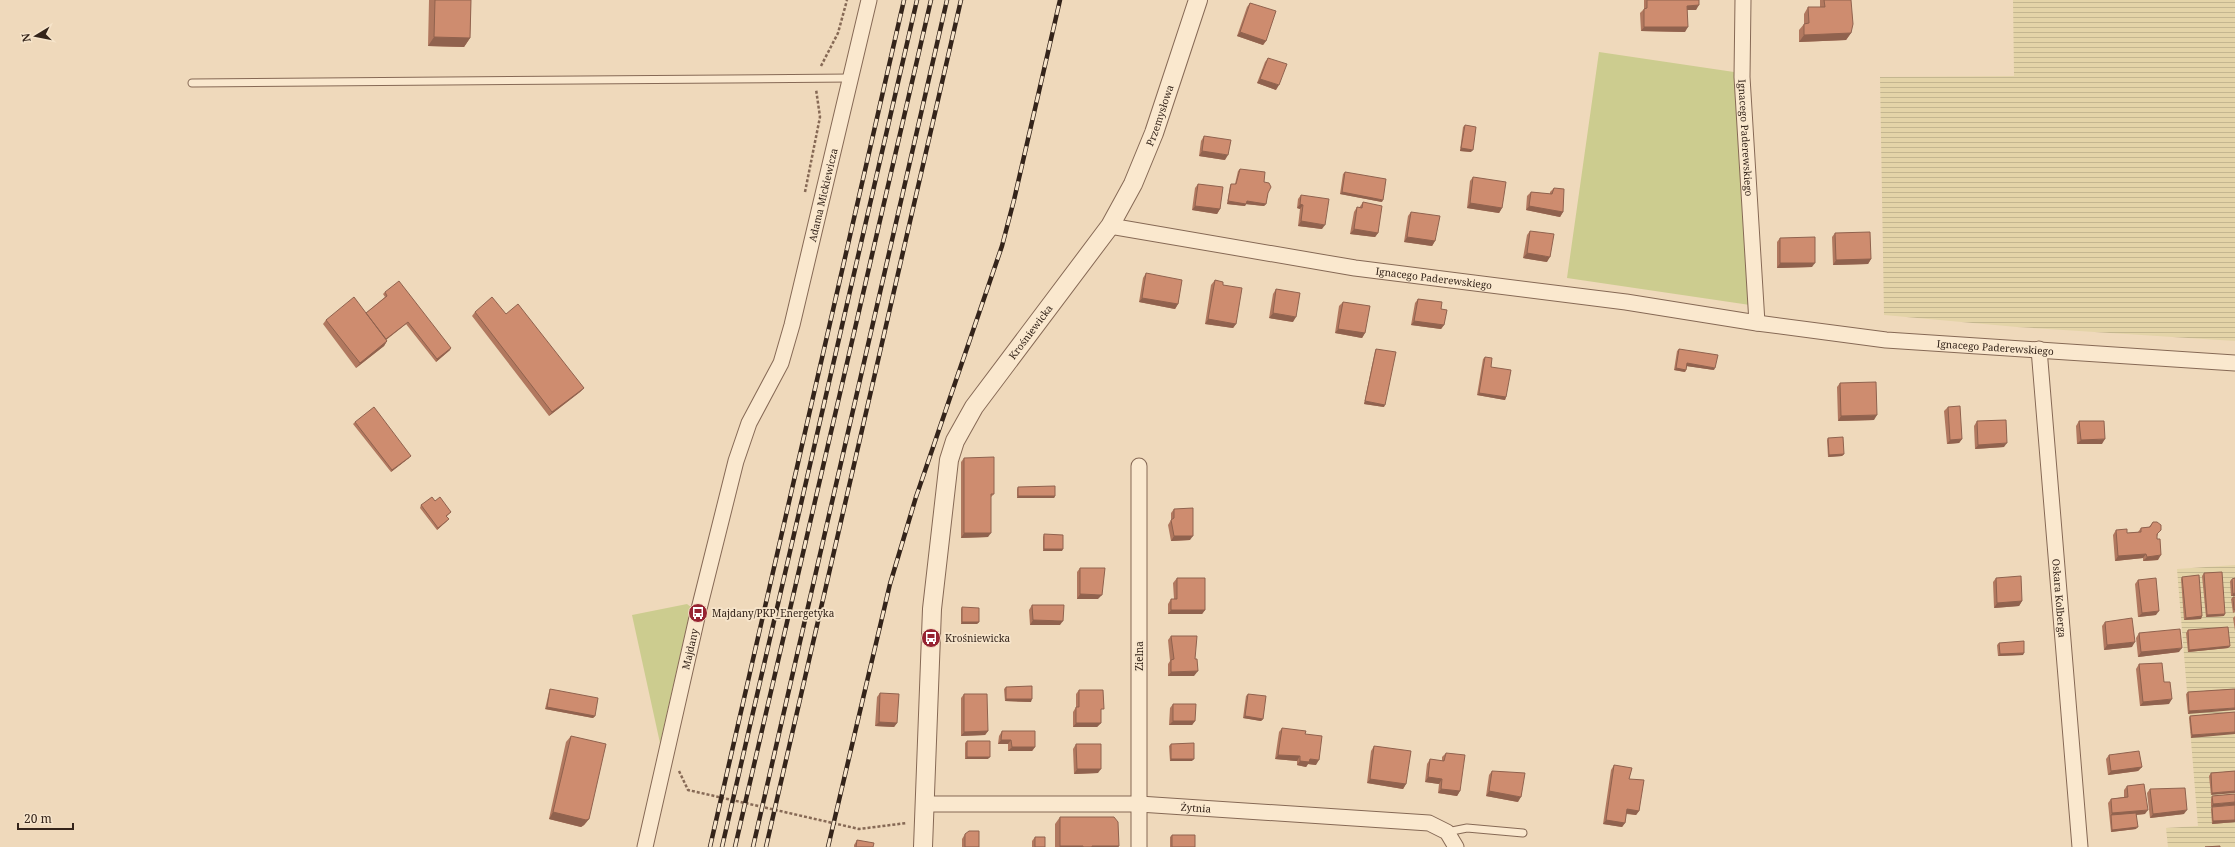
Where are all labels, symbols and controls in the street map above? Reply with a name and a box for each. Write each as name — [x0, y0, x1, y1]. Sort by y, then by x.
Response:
north arrow — [16, 16, 56, 56]
text: N — [17, 32, 34, 43]
street label: Ignacego Paderewskiego — [1735, 79, 1756, 197]
street label: Przemysłowa — [1142, 82, 1177, 148]
street label: Adama Mickiewicza — [805, 146, 841, 243]
street label: Ignacego Paderewskiego — [1375, 264, 1493, 292]
street label: Krośniewicka — [1005, 301, 1056, 362]
street label: Ignacego Paderewskiego — [1936, 336, 2054, 358]
street label: Oskara Kolberga — [2049, 558, 2070, 639]
bus stop icon: Majdany/PKP_Energetyka — [687, 602, 709, 624]
place label: Majdany/PKP_Energetyka — [712, 606, 835, 620]
street label: Majdany — [678, 627, 701, 671]
bus stop icon: Krośniewicka — [920, 627, 942, 649]
place label: Krośniewicka — [945, 631, 1011, 645]
street label: Zielna — [1132, 641, 1146, 671]
street label: Żytnia — [1180, 800, 1212, 816]
scale bar — [18, 805, 73, 831]
text: 20 m — [24, 810, 52, 827]

